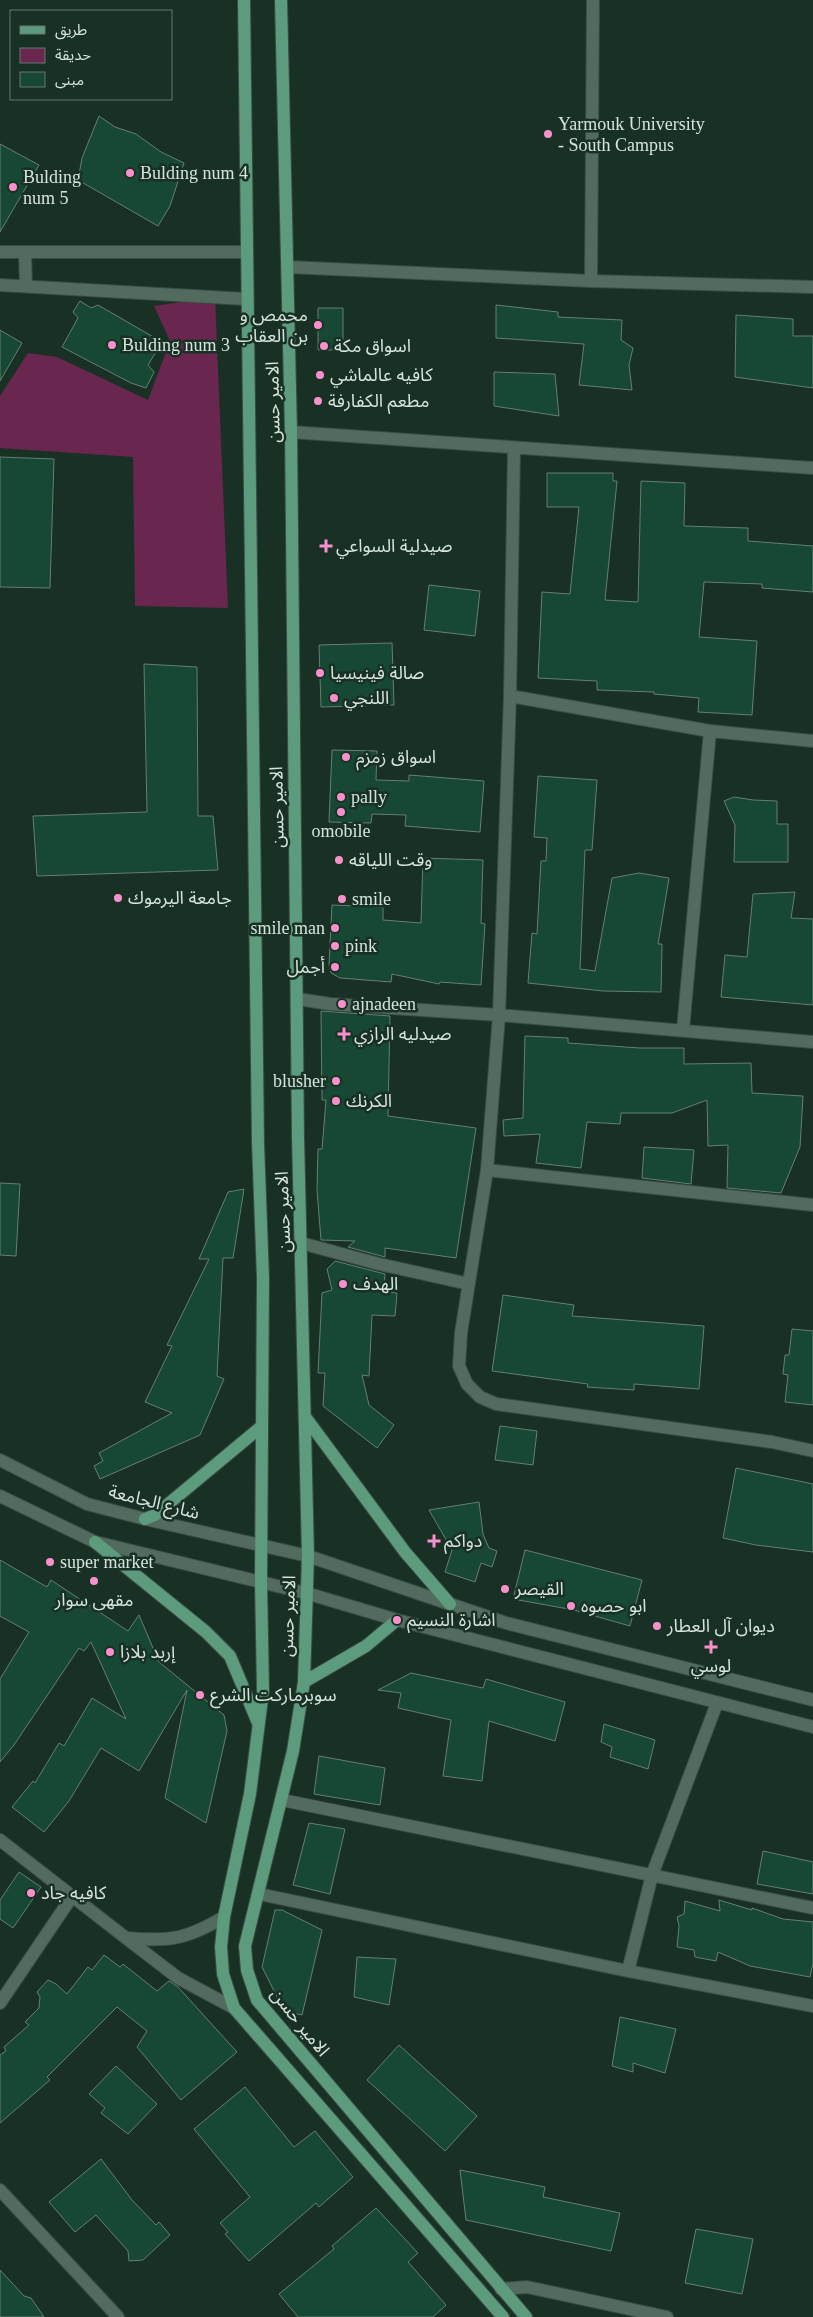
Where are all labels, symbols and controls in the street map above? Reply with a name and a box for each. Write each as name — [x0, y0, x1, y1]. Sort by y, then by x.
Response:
legend — [10, 10, 172, 100]
text: طريق — [55, 22, 87, 40]
text: حديقة — [55, 47, 91, 63]
text: مبنى — [55, 72, 84, 89]
place label: Yarmouk University - South Campus — [558, 114, 705, 155]
marker: Yarmouk University - South Campus — [542, 128, 554, 140]
place label: Bulding num 4 — [140, 163, 248, 183]
place label: Bulding num 5 — [23, 167, 81, 208]
marker: Bulding num 4 — [124, 167, 136, 179]
marker: Bulding num 5 — [7, 181, 19, 193]
place label: محمص و بن العقاب — [235, 305, 308, 347]
marker: محمص و بن العقاب — [312, 319, 324, 331]
place label: Bulding num 3 — [122, 335, 230, 355]
place label: اسواق مكة — [334, 336, 411, 357]
marker: Bulding num 3 — [106, 339, 118, 351]
marker: اسواق مكة — [318, 340, 330, 352]
street label: الامير حسن — [262, 361, 285, 443]
place label: كافيه عالماشي — [330, 365, 433, 388]
marker: كافيه عالماشي — [314, 369, 326, 381]
place label: مطعم الكفارفة — [328, 391, 429, 414]
marker: مطعم الكفارفة — [312, 395, 324, 407]
place label: صيدلية السواعي — [336, 536, 453, 559]
marker: صيدلية السواعي — [320, 540, 332, 552]
place label: صالة فينيسيا — [330, 663, 424, 683]
marker: صالة فينيسيا — [314, 667, 326, 679]
place label: اللنجي — [344, 688, 389, 711]
marker: اللنجي — [328, 692, 340, 704]
place label: اسواق زمزم — [356, 747, 436, 771]
marker: اسواق زمزم — [340, 751, 352, 763]
street label: الامير حسن — [266, 766, 289, 848]
place label: pally — [351, 787, 387, 807]
marker: pally — [335, 791, 347, 803]
marker: omobile — [335, 806, 347, 818]
place label: omobile — [312, 821, 371, 841]
place label: وقت اللياقه — [349, 850, 432, 870]
marker: وقت اللياقه — [333, 854, 345, 866]
place label: جامعة اليرموك — [128, 888, 232, 909]
place label: smile — [352, 889, 391, 909]
marker: جامعة اليرموك — [112, 892, 124, 904]
marker: smile — [336, 893, 348, 905]
place label: smile man — [251, 918, 325, 938]
marker: smile man — [329, 922, 341, 934]
place label: pink — [345, 936, 377, 956]
marker: pink — [329, 940, 341, 952]
place label: أجمل — [287, 956, 325, 978]
marker: أجمل — [329, 961, 341, 973]
place label: ajnadeen — [352, 994, 416, 1014]
marker: ajnadeen — [336, 998, 348, 1010]
place label: صيدليه الرازي — [354, 1024, 451, 1047]
marker: صيدليه الرازي — [338, 1028, 350, 1040]
place label: blusher — [273, 1071, 326, 1091]
marker: blusher — [330, 1075, 342, 1087]
place label: الكرنك — [346, 1091, 392, 1112]
marker: الكرنك — [330, 1095, 342, 1107]
street label: الامير حسن — [272, 1171, 295, 1253]
place label: الهدف — [353, 1274, 398, 1294]
marker: الهدف — [337, 1278, 349, 1290]
street label: شارع الجامعة — [106, 1481, 201, 1527]
place label: دواكم — [444, 1531, 482, 1554]
marker: دواكم — [428, 1535, 440, 1547]
place label: super market — [60, 1552, 153, 1572]
marker: super market — [44, 1556, 56, 1568]
marker: مقهى سوار — [88, 1575, 100, 1587]
street label: الامير حسن — [277, 1575, 300, 1657]
place label: القيصر — [514, 1579, 564, 1600]
marker: القيصر — [499, 1583, 511, 1595]
place label: مقهى سوار — [54, 1590, 133, 1611]
place label: ابو حصوه — [581, 1596, 647, 1617]
marker: ابو حصوه — [565, 1600, 577, 1612]
place label: اشارة النسيم — [407, 1610, 496, 1633]
marker: اشارة النسيم — [391, 1614, 403, 1626]
place label: ديوان آل العطار — [666, 1616, 775, 1637]
marker: ديوان آل العطار — [651, 1620, 663, 1632]
marker: لوسي — [705, 1641, 717, 1653]
place label: إربد بلازا — [120, 1642, 175, 1664]
marker: إربد بلازا — [104, 1646, 116, 1658]
place label: لوسي — [691, 1656, 731, 1679]
place label: سوبرماركت الشرع — [210, 1685, 337, 1709]
marker: سوبرماركت الشرع — [194, 1689, 206, 1701]
place label: كافيه جاد — [41, 1883, 107, 1903]
marker: كافيه جاد — [25, 1887, 37, 1899]
street label: الامير حسن — [266, 1984, 333, 2061]

